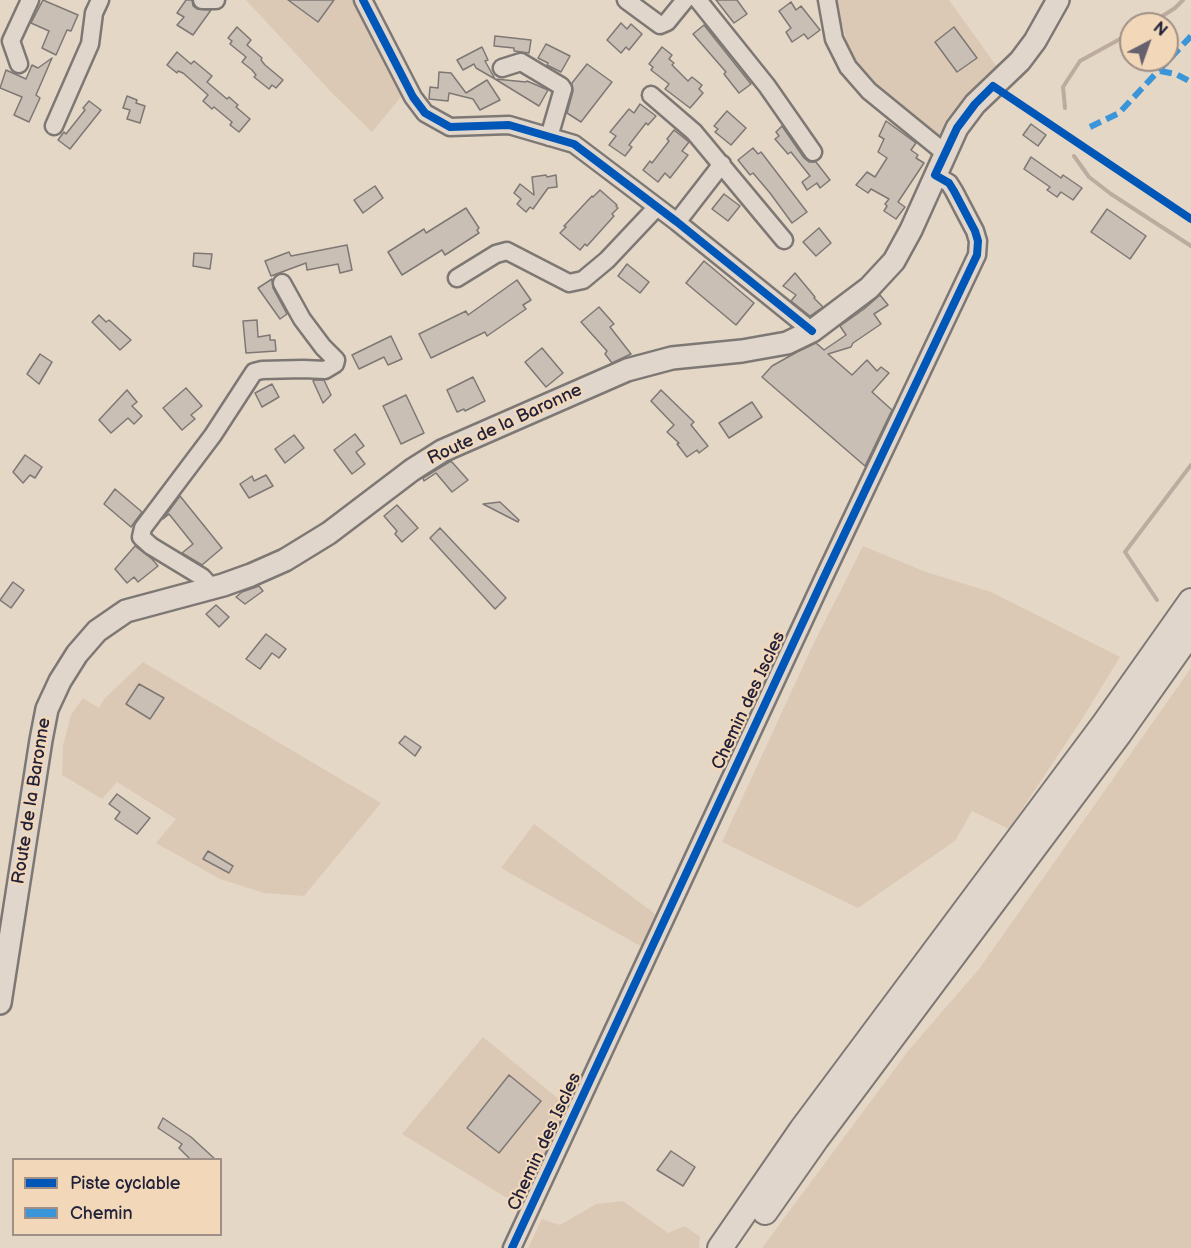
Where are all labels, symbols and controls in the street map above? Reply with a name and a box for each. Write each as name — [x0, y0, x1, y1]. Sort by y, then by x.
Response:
north arrow — [1119, 12, 1179, 72]
text: N — [1149, 18, 1171, 41]
street label: Route de la Baronne — [424, 380, 586, 470]
street label: Chemin des Iscles — [708, 629, 790, 773]
street label: Route de la Baronne — [8, 716, 56, 886]
street label: Chemin des Iscles — [504, 1070, 586, 1214]
legend — [12, 1158, 222, 1236]
text: Piste cyclable — [70, 1173, 180, 1194]
text: Chemin — [70, 1203, 133, 1224]

